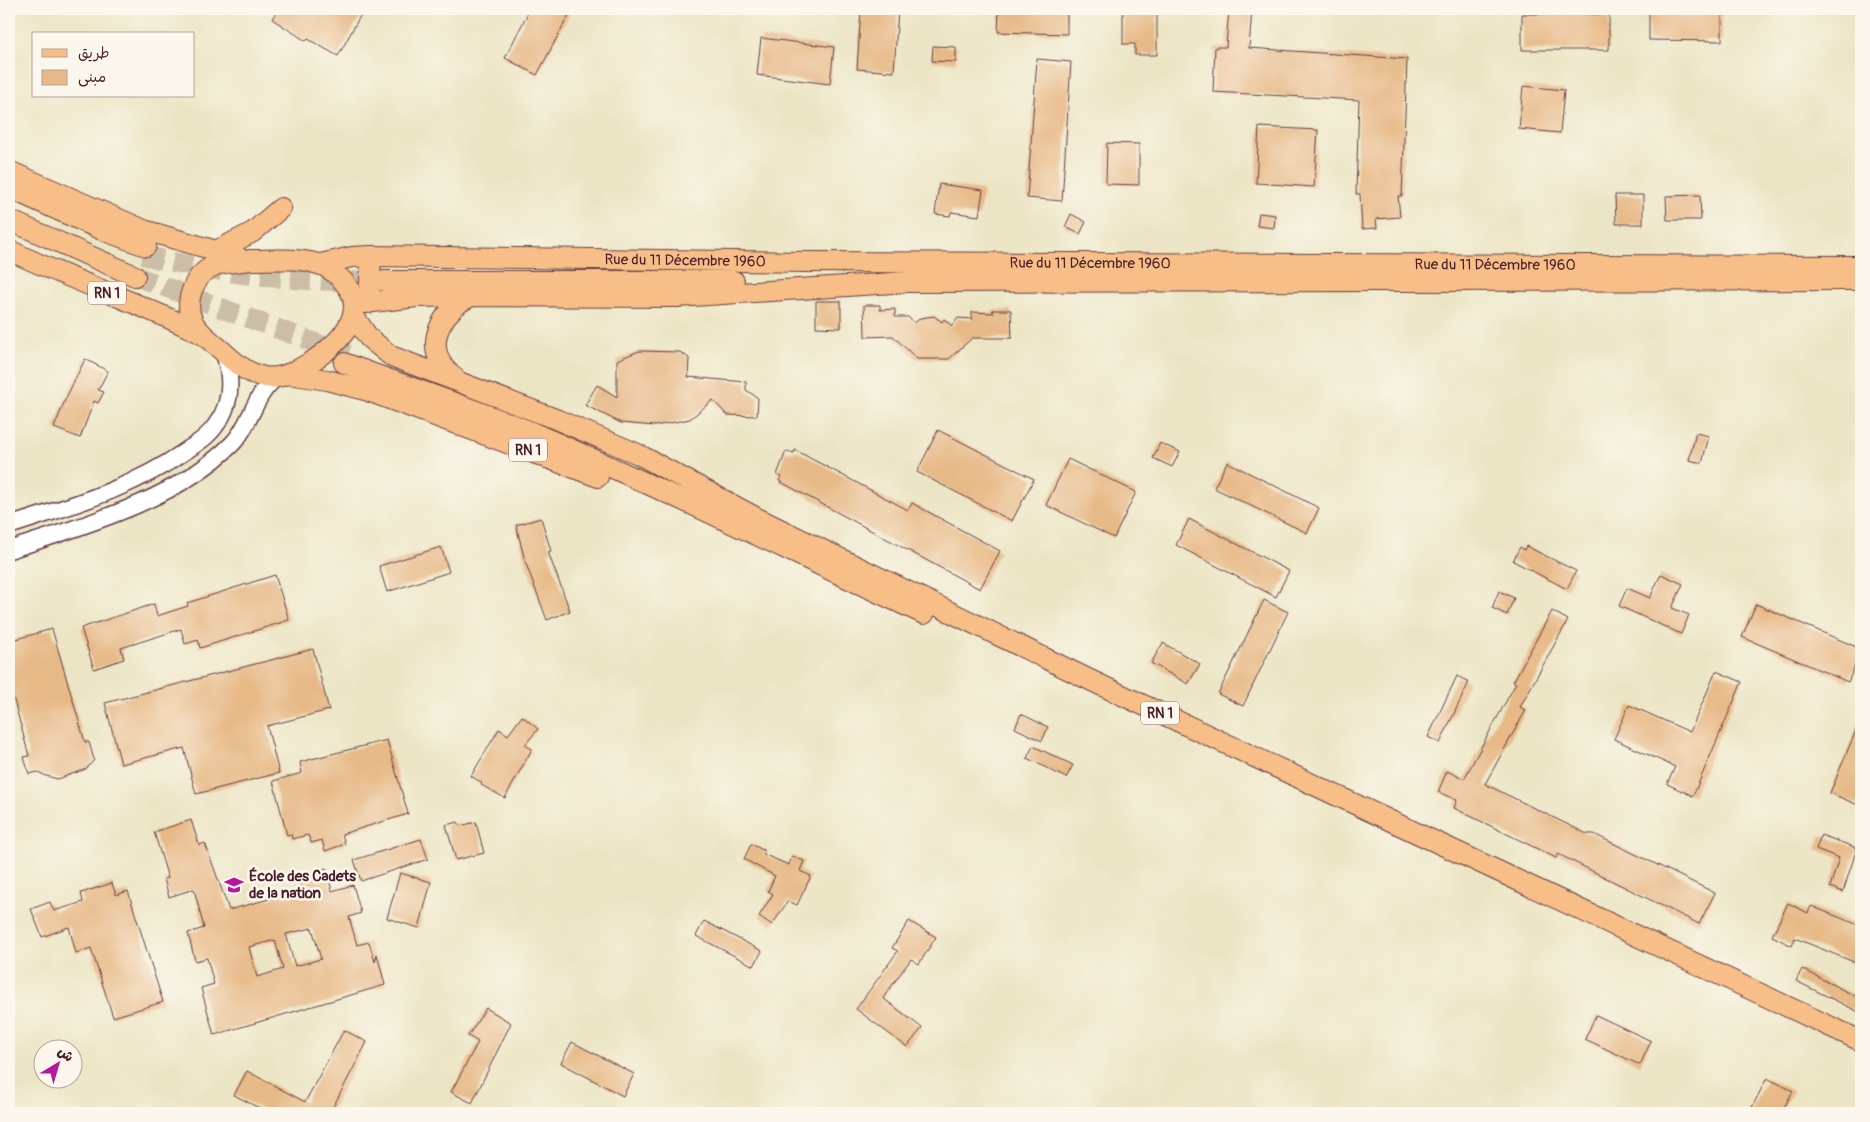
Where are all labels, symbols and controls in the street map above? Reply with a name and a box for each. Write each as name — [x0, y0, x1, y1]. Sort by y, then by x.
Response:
legend — [32, 32, 195, 98]
text: طريق — [78, 44, 110, 63]
text: مبنى — [78, 68, 106, 87]
street label: Rue du 11 Décembre 1960 — [604, 250, 766, 271]
street label: Rue du 11 Décembre 1960 — [1009, 254, 1171, 273]
street label: Rue du 11 Décembre 1960 — [1414, 255, 1576, 275]
road number: RN 1 — [88, 282, 126, 304]
road number: RN 1 — [509, 438, 547, 462]
road number: RN 1 — [1141, 701, 1179, 724]
place label: École des Cadets de la nation — [249, 867, 356, 903]
school or university icon: École des Cadets de la nation — [223, 874, 245, 896]
north arrow — [32, 1040, 82, 1090]
text: ش — [54, 1043, 77, 1066]

